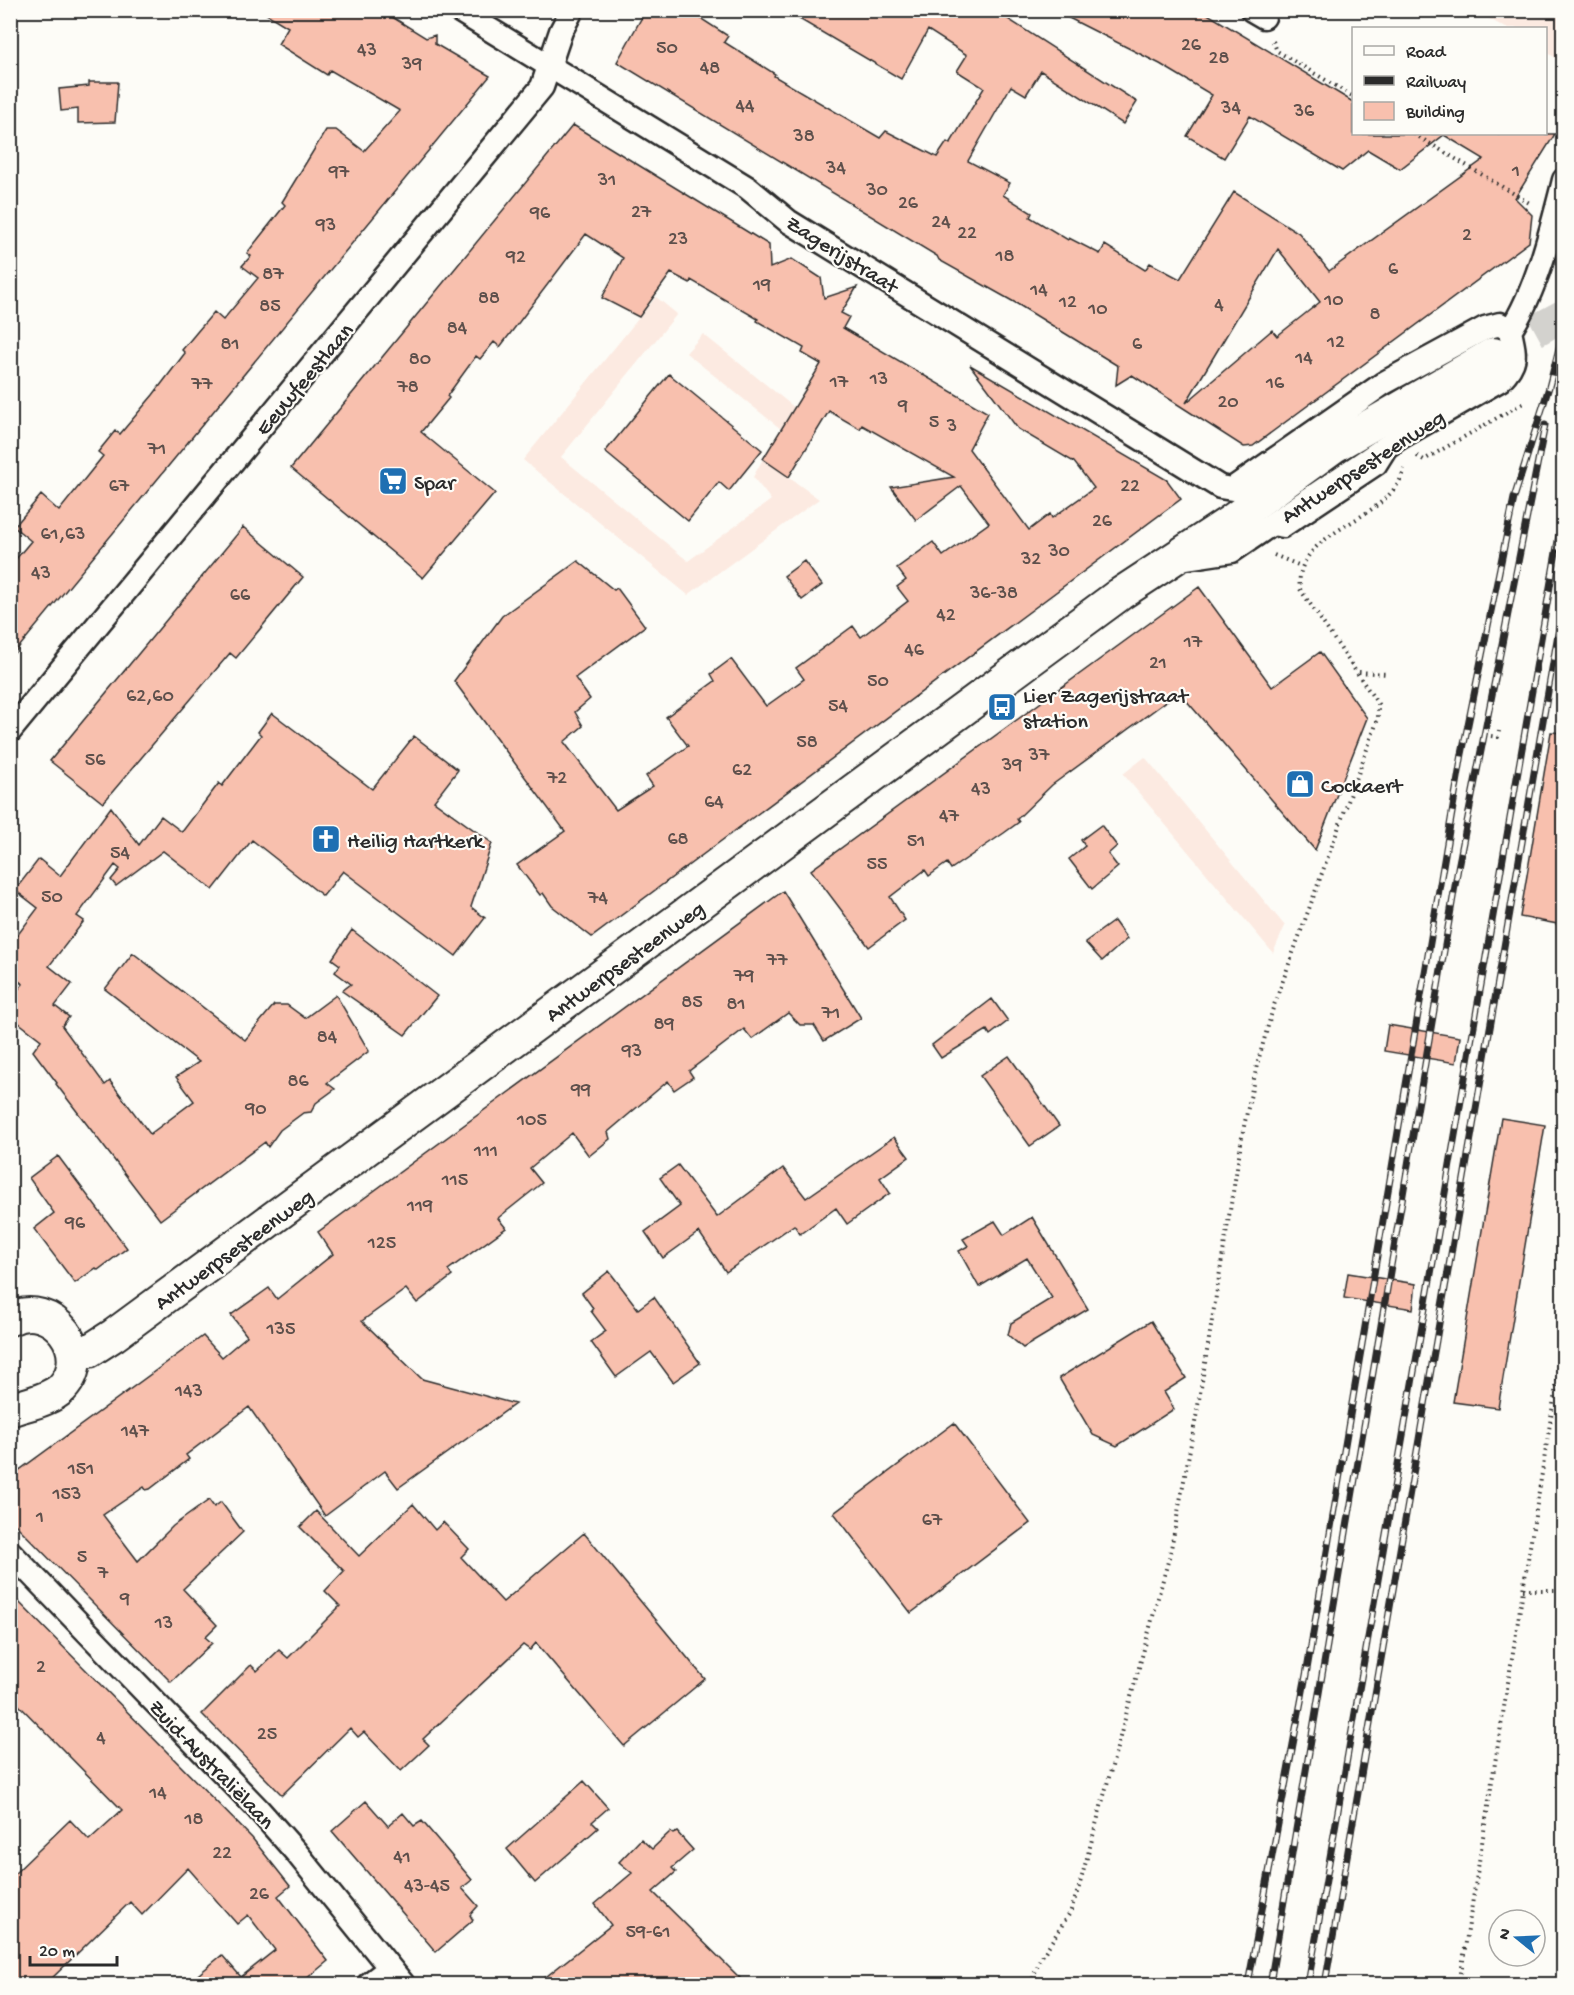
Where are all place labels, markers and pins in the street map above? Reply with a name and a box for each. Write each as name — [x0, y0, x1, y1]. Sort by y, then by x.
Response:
supermarket icon: Spar — [377, 465, 409, 497]
place label: Spar — [414, 472, 457, 498]
place label: Lier Zagerijstraat station — [1023, 685, 1190, 736]
bus stop icon: Lier Zagerijstraat station — [986, 691, 1018, 723]
shop icon: Cockaert — [1284, 768, 1316, 800]
place label: Cockaert — [1321, 775, 1404, 801]
church icon: Heilig Hartkerk — [310, 823, 342, 855]
place label: Heilig Hartkerk — [347, 830, 486, 856]

